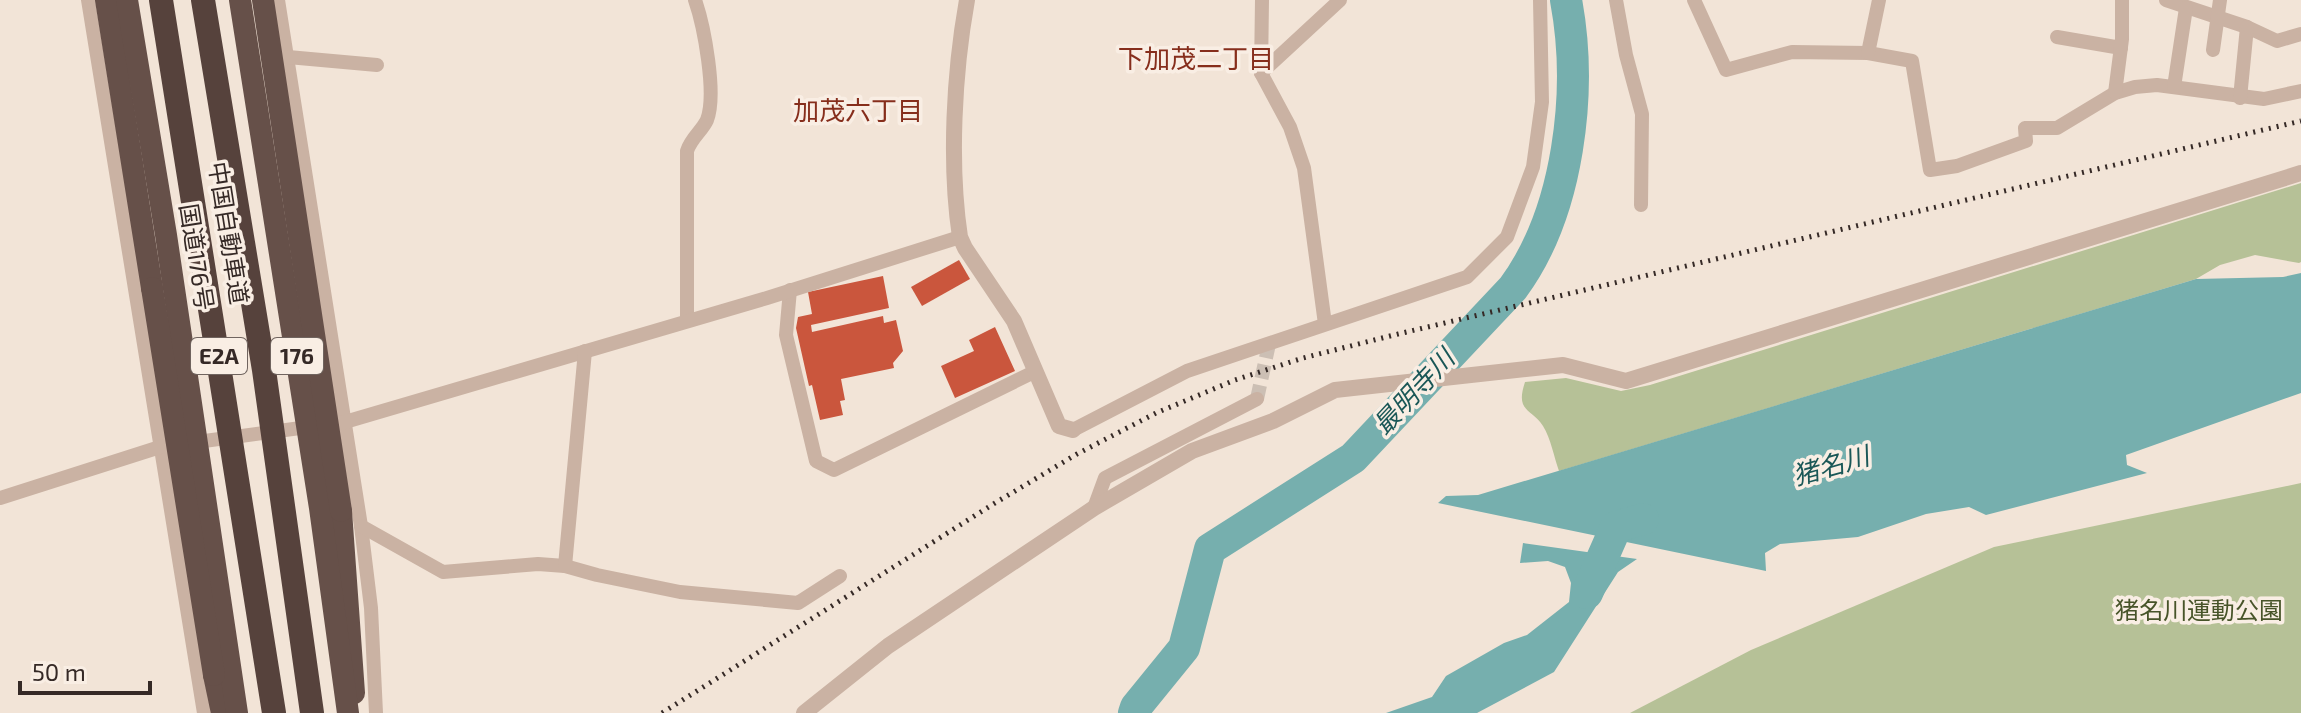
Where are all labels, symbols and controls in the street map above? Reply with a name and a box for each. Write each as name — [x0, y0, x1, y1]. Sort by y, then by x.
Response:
district label: 下加茂二丁目 — [1118, 42, 1274, 73]
district label: 加茂六丁目 — [793, 94, 923, 125]
street label: 中国自動車道 — [204, 159, 255, 306]
street label: 国道176号 — [175, 201, 220, 312]
road number: E2A — [191, 338, 247, 374]
road number: 176 — [271, 338, 323, 374]
water label: 最明寺川 — [1366, 340, 1462, 440]
water label: 猪名川 — [1789, 438, 1875, 490]
park label: 猪名川運動公園 — [2115, 595, 2283, 624]
scale bar — [20, 645, 150, 695]
text: 50 m — [32, 657, 86, 686]

